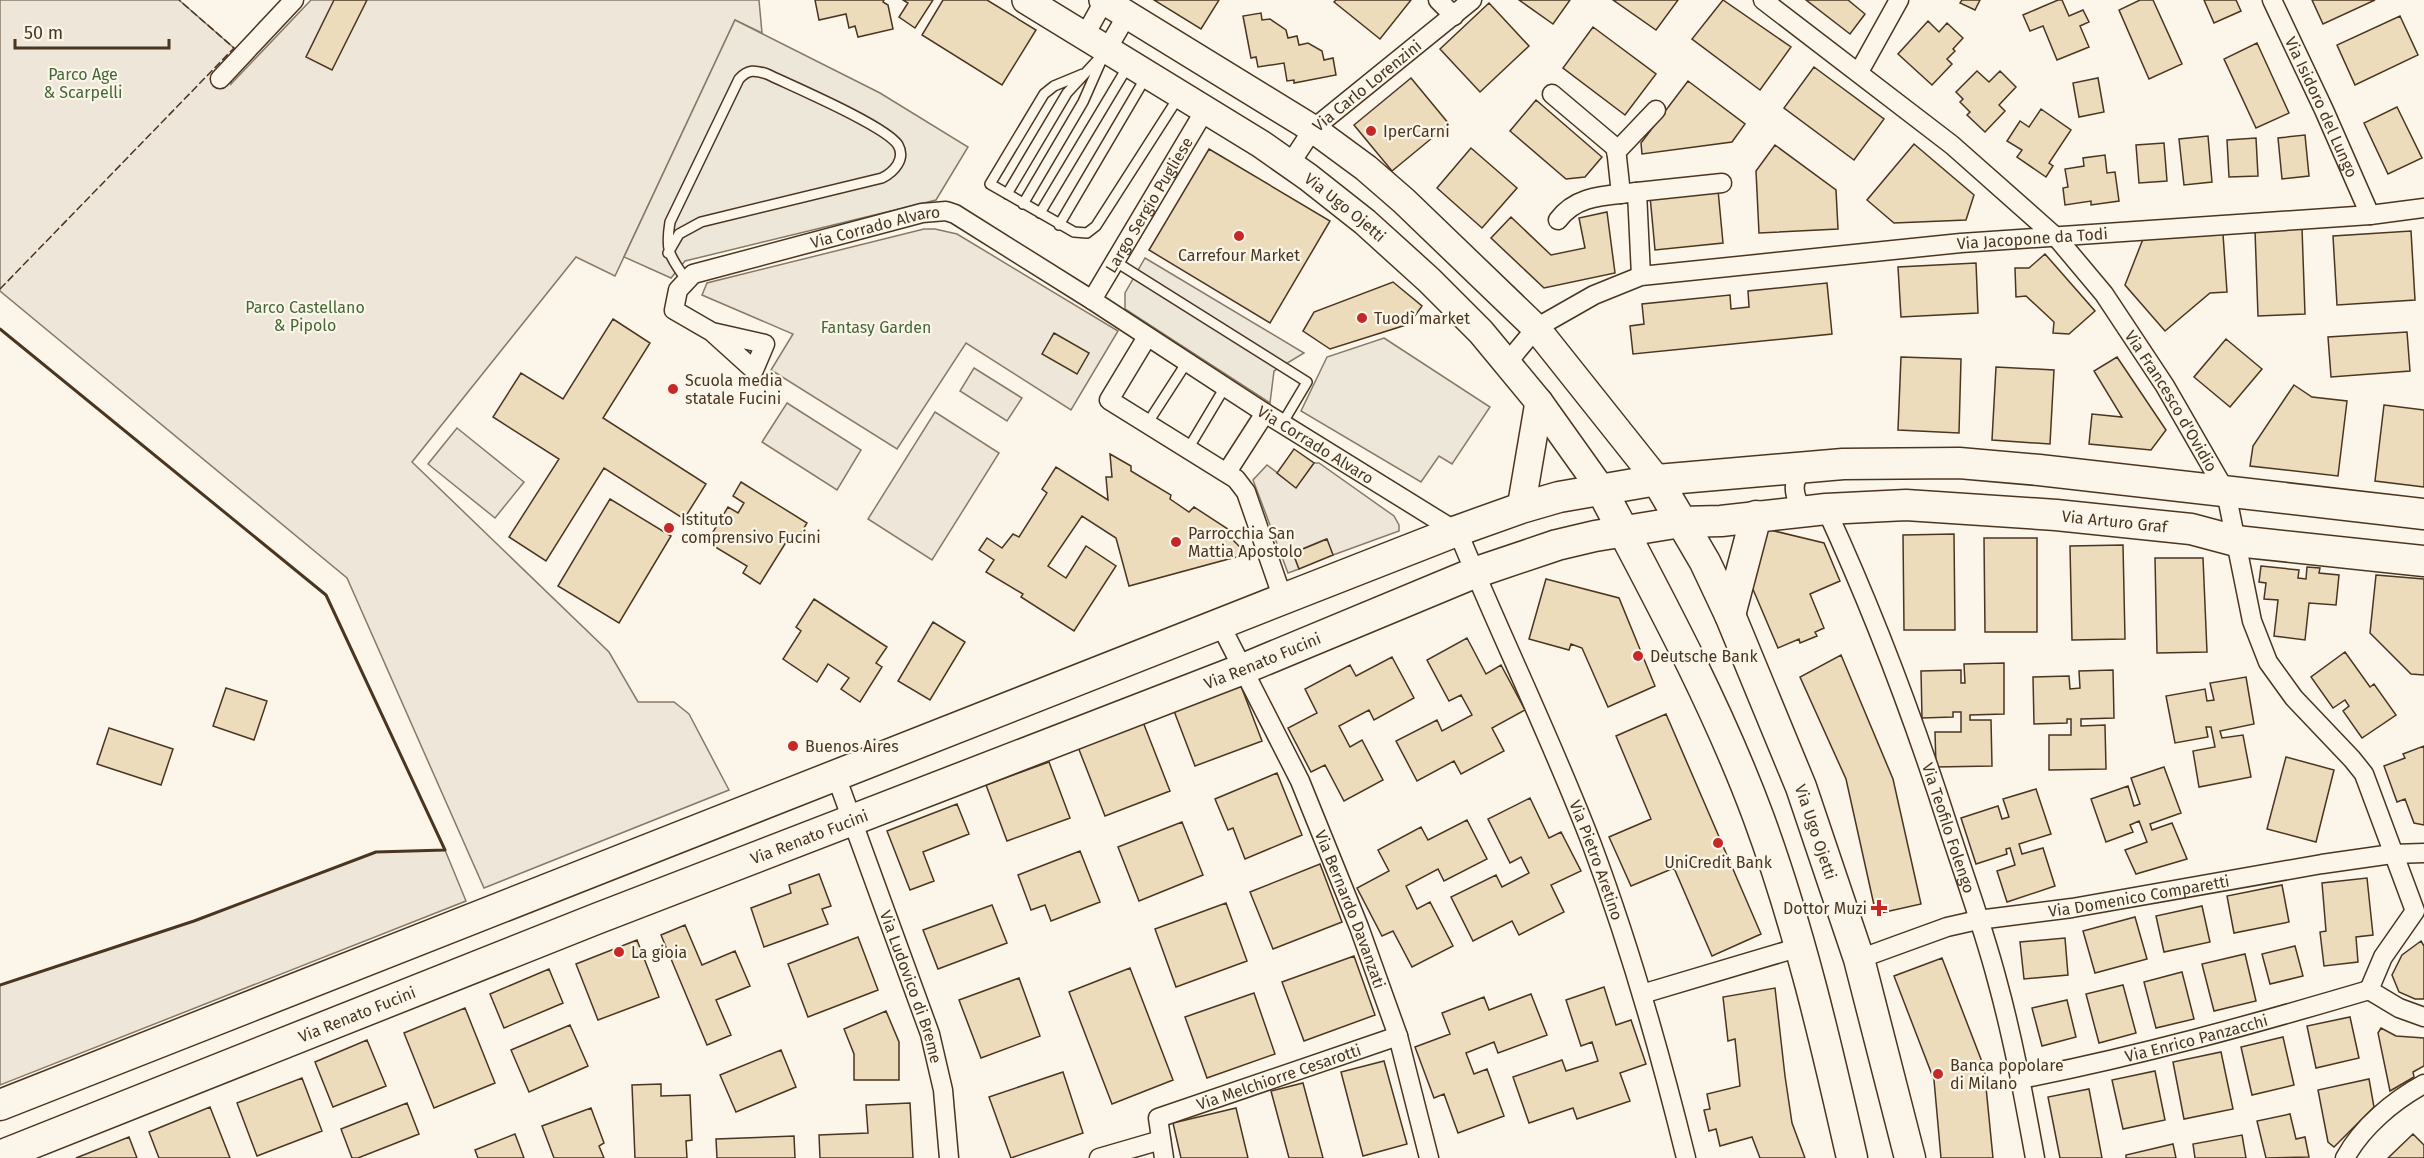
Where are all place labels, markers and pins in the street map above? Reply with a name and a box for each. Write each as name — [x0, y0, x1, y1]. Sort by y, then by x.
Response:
place label: IperCarni — [1383, 122, 1450, 141]
marker: IperCarni — [1364, 124, 1378, 138]
marker: Carrefour Market — [1232, 229, 1246, 243]
place label: Carrefour Market — [1178, 246, 1300, 265]
place label: Tuodì market — [1374, 309, 1470, 328]
marker: Tuodì market — [1355, 311, 1369, 325]
place label: Scuola media statale Fucini — [685, 371, 783, 408]
marker: Scuola media statale Fucini — [666, 382, 680, 396]
place label: Istituto comprensivo Fucini — [681, 510, 821, 547]
marker: Istituto comprensivo Fucini — [662, 521, 676, 535]
place label: Parrocchia San Mattia Apostolo — [1188, 524, 1302, 561]
marker: Parrocchia San Mattia Apostolo — [1169, 535, 1183, 549]
place label: Deutsche Bank — [1650, 647, 1758, 666]
marker: Deutsche Bank — [1631, 649, 1645, 663]
place label: Buenos Aires — [805, 737, 899, 756]
marker: Buenos Aires — [786, 739, 800, 753]
marker: UniCredit Bank — [1711, 836, 1725, 850]
place label: UniCredit Bank — [1664, 853, 1773, 872]
place label: Dottor Muzi — [1783, 899, 1867, 918]
marker: Dottor Muzi — [1872, 901, 1886, 915]
place label: La gioia — [631, 943, 687, 962]
marker: La gioia — [612, 945, 626, 959]
place label: Banca popolare di Milano — [1950, 1056, 2064, 1093]
marker: Banca popolare di Milano — [1931, 1067, 1945, 1081]

